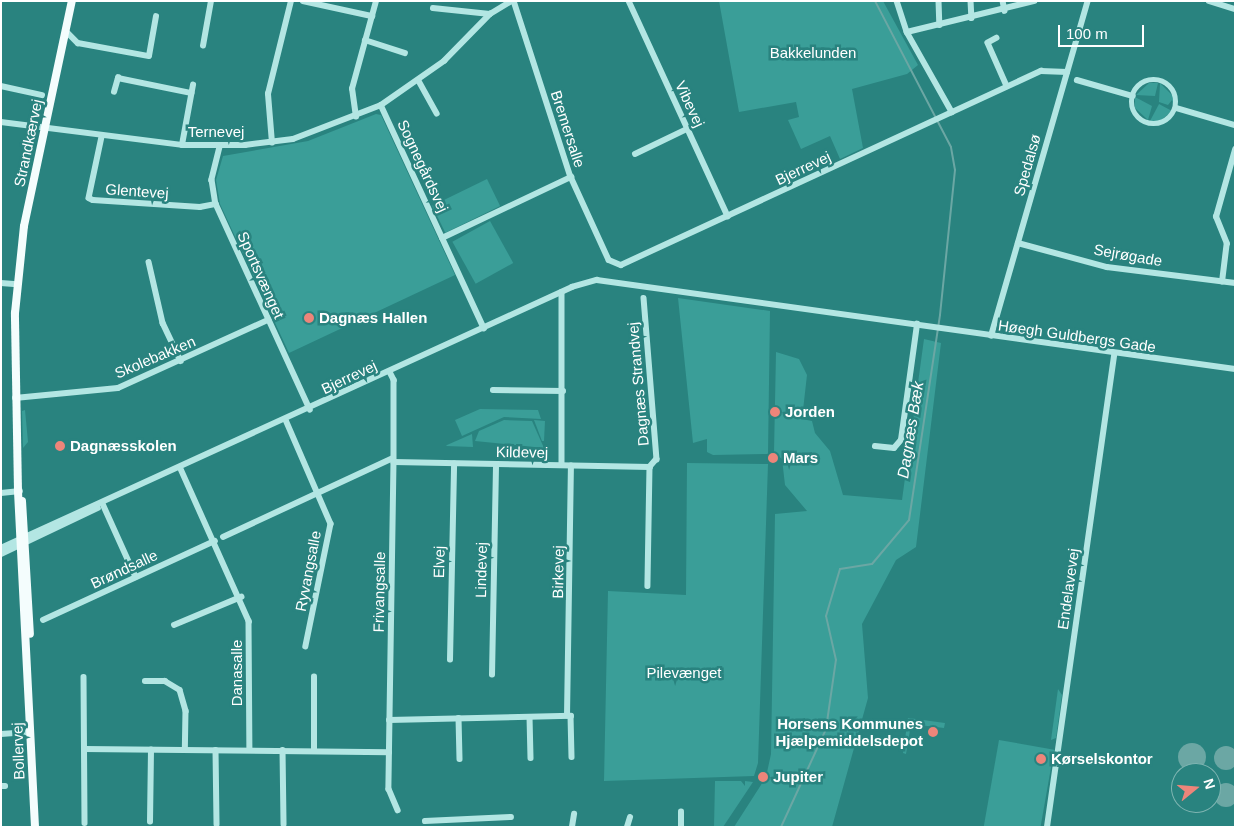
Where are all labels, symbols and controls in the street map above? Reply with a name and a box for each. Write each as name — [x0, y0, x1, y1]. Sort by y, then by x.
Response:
scale bar — [1061, 15, 1147, 47]
text: 100 m — [1066, 25, 1108, 42]
park label: Bakkelunden — [770, 44, 856, 62]
street label: Vibevej — [672, 78, 708, 130]
street label: Bremersalle — [547, 88, 589, 170]
street label: Strandkærvej — [10, 98, 46, 188]
street label: Sognegårdsvej — [394, 117, 452, 215]
street label: Ternevej — [188, 123, 244, 141]
street label: Spedalsø — [1010, 132, 1044, 198]
street label: Bjerrevej — [772, 147, 834, 189]
street label: Glentevej — [105, 180, 169, 202]
street label: Sportsvænget — [234, 229, 288, 321]
street label: Sejrøgade — [1092, 240, 1164, 270]
place label: Dagnæs Hallen — [319, 309, 427, 327]
marker: Dagnæs Hallen — [303, 312, 315, 324]
street label: Høegh Guldbergs Gade — [997, 316, 1157, 356]
street label: Dagnæs Strandvej — [624, 321, 652, 447]
street label: Skolebakken — [112, 332, 198, 382]
street label: Bjerrevej — [318, 356, 380, 398]
water label: Dagnæs Bæk — [894, 380, 928, 480]
place label: Jorden — [785, 403, 835, 421]
marker: Jorden — [769, 406, 781, 418]
place label: Dagnæsskolen — [70, 437, 177, 455]
marker: Dagnæsskolen — [54, 440, 66, 452]
street label: Kildevej — [496, 443, 548, 461]
place label: Mars — [783, 449, 818, 467]
marker: Mars — [767, 452, 779, 464]
street label: Ryvangsalle — [291, 529, 325, 613]
street label: Lindevej — [472, 542, 490, 598]
street label: Birkevej — [549, 545, 567, 599]
street label: Brøndsalle — [88, 546, 160, 592]
street label: Elvej — [430, 546, 448, 578]
street label: Endelavevej — [1053, 547, 1083, 631]
street label: Frivangsalle — [369, 551, 389, 633]
street label: Danasalle — [228, 640, 246, 706]
park label: Pilevænget — [646, 664, 722, 682]
place label: Horsens Kommunes Hjælpemiddelsdepot — [775, 714, 923, 749]
street label: Bollervej — [8, 722, 28, 780]
marker: Horsens Kommunes Hjælpemiddelsdepot — [927, 726, 939, 738]
place label: Kørselskontor — [1051, 750, 1153, 768]
marker: Kørselskontor — [1035, 753, 1047, 765]
north arrow — [1171, 763, 1221, 813]
place label: Jupiter — [773, 768, 823, 786]
marker: Jupiter — [757, 771, 769, 783]
text: N — [1200, 777, 1219, 791]

